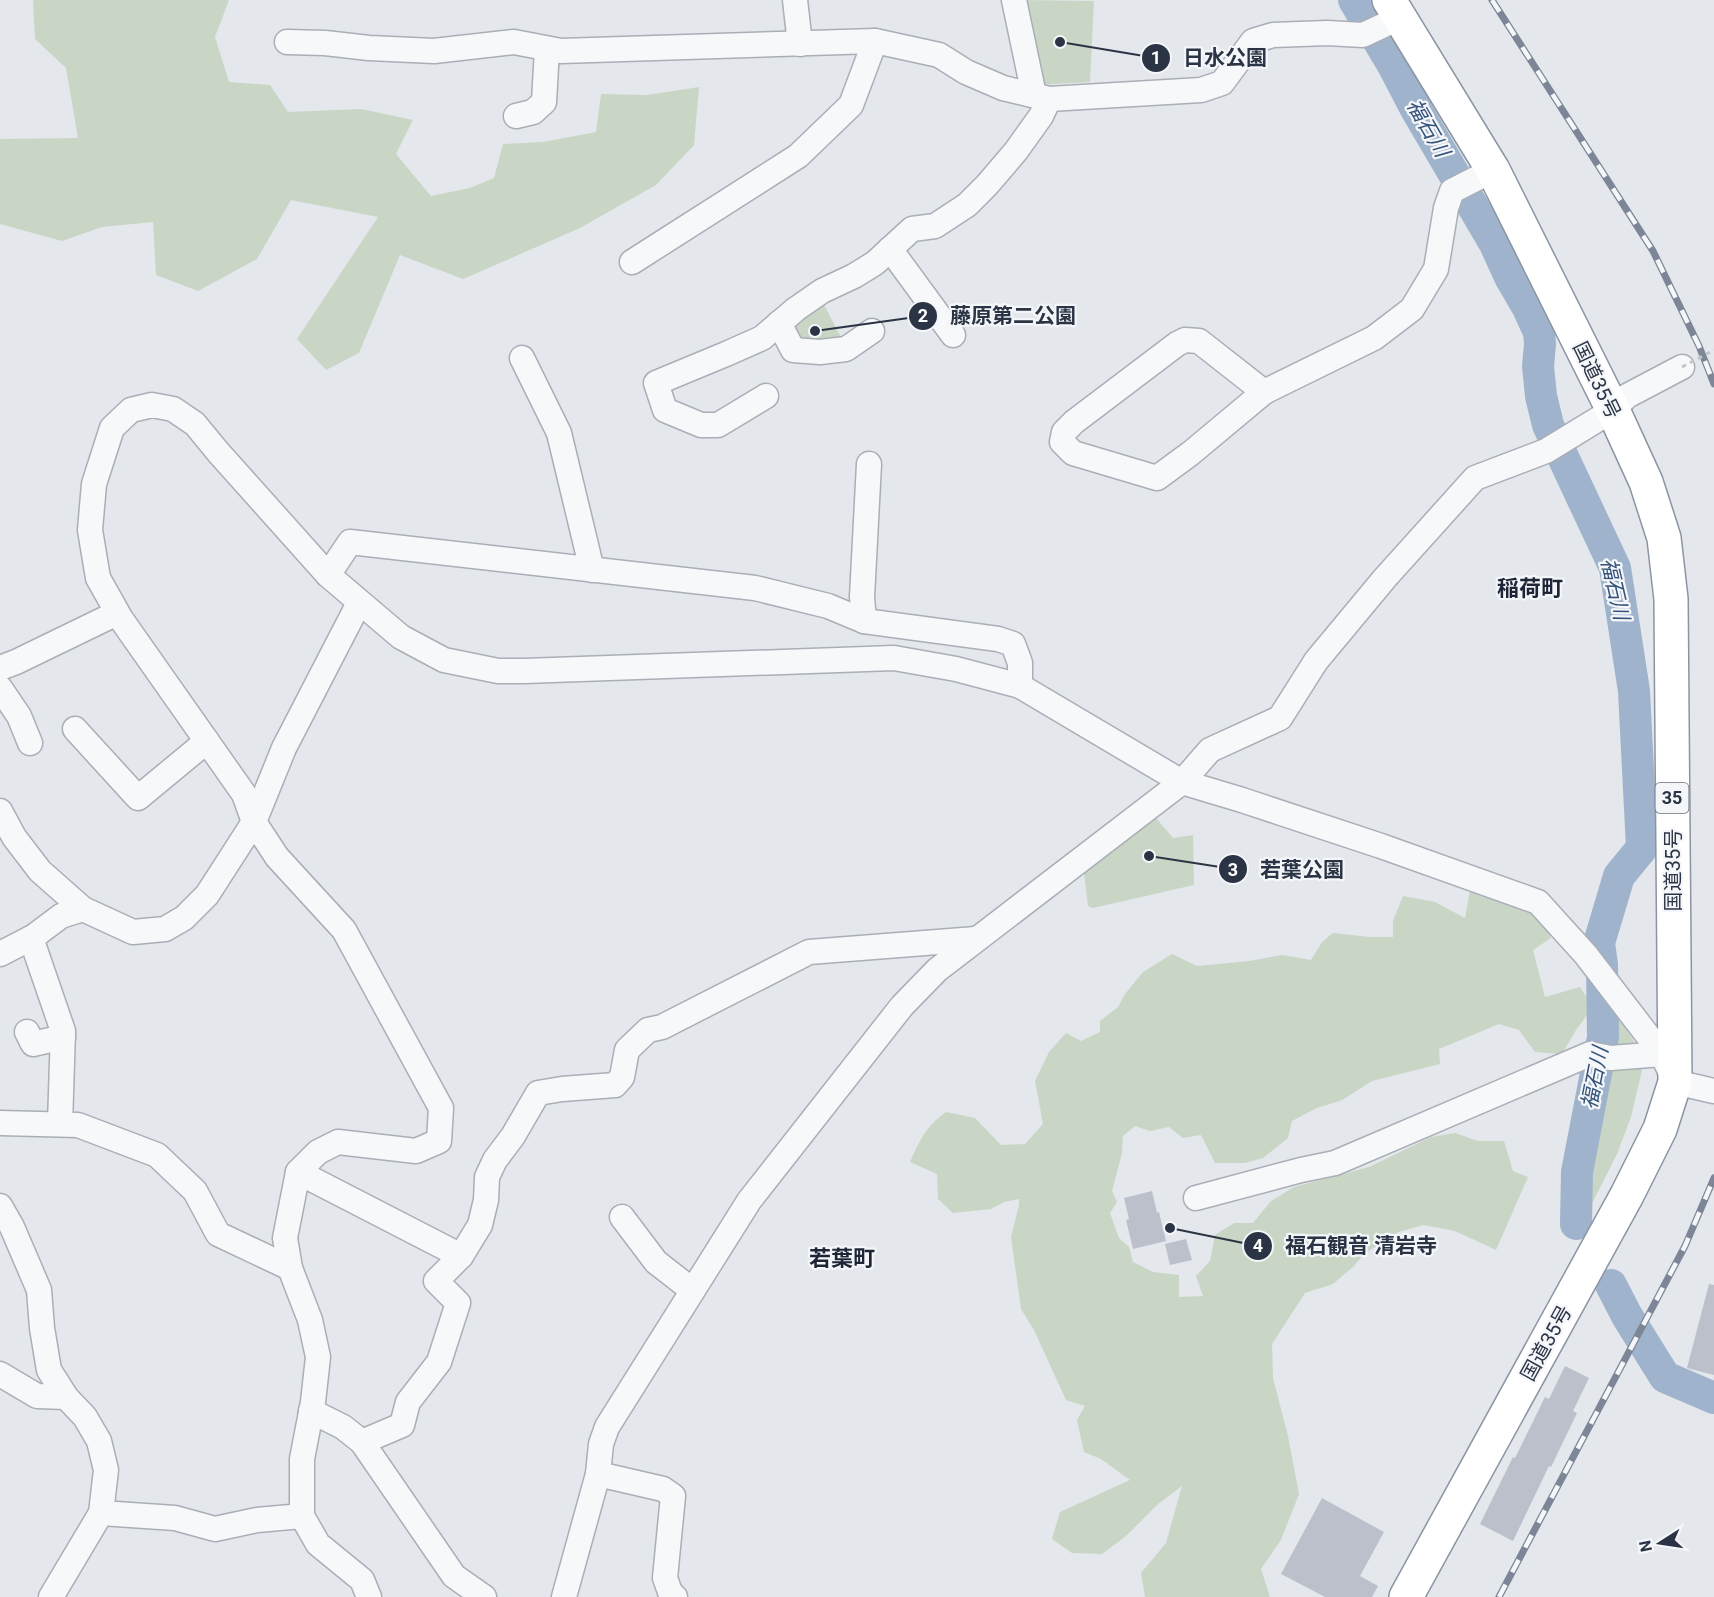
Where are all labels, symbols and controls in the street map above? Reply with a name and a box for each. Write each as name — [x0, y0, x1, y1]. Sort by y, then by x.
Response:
callout: 日水公園 — [1141, 38, 1279, 77]
text: 日水公園 — [1183, 46, 1267, 70]
text: 1 — [1151, 47, 1161, 68]
water label: 福石川 — [1402, 95, 1455, 163]
callout: 藤原第二公園 — [908, 296, 1088, 335]
text: 藤原第二公園 — [950, 304, 1076, 328]
text: 2 — [918, 305, 928, 326]
street label: 国道35号 — [1568, 338, 1626, 422]
water label: 福石川 — [1596, 556, 1634, 624]
district label: 稲荷町 — [1497, 576, 1563, 601]
road number: 35 — [1656, 783, 1688, 813]
street label: 国道35号 — [1661, 829, 1685, 911]
callout: 若葉公園 — [1218, 850, 1356, 889]
text: 若葉公園 — [1260, 858, 1344, 882]
text: 3 — [1228, 859, 1238, 880]
water label: 福石川 — [1577, 1043, 1613, 1111]
callout: 福石観音 清岩寺 — [1243, 1226, 1449, 1265]
text: 福石観音 清岩寺 — [1285, 1234, 1437, 1258]
text: 4 — [1253, 1235, 1263, 1256]
district label: 若葉町 — [809, 1246, 875, 1271]
street label: 国道35号 — [1516, 1301, 1576, 1385]
north arrow — [1630, 1513, 1690, 1573]
text: N — [1635, 1539, 1656, 1554]

